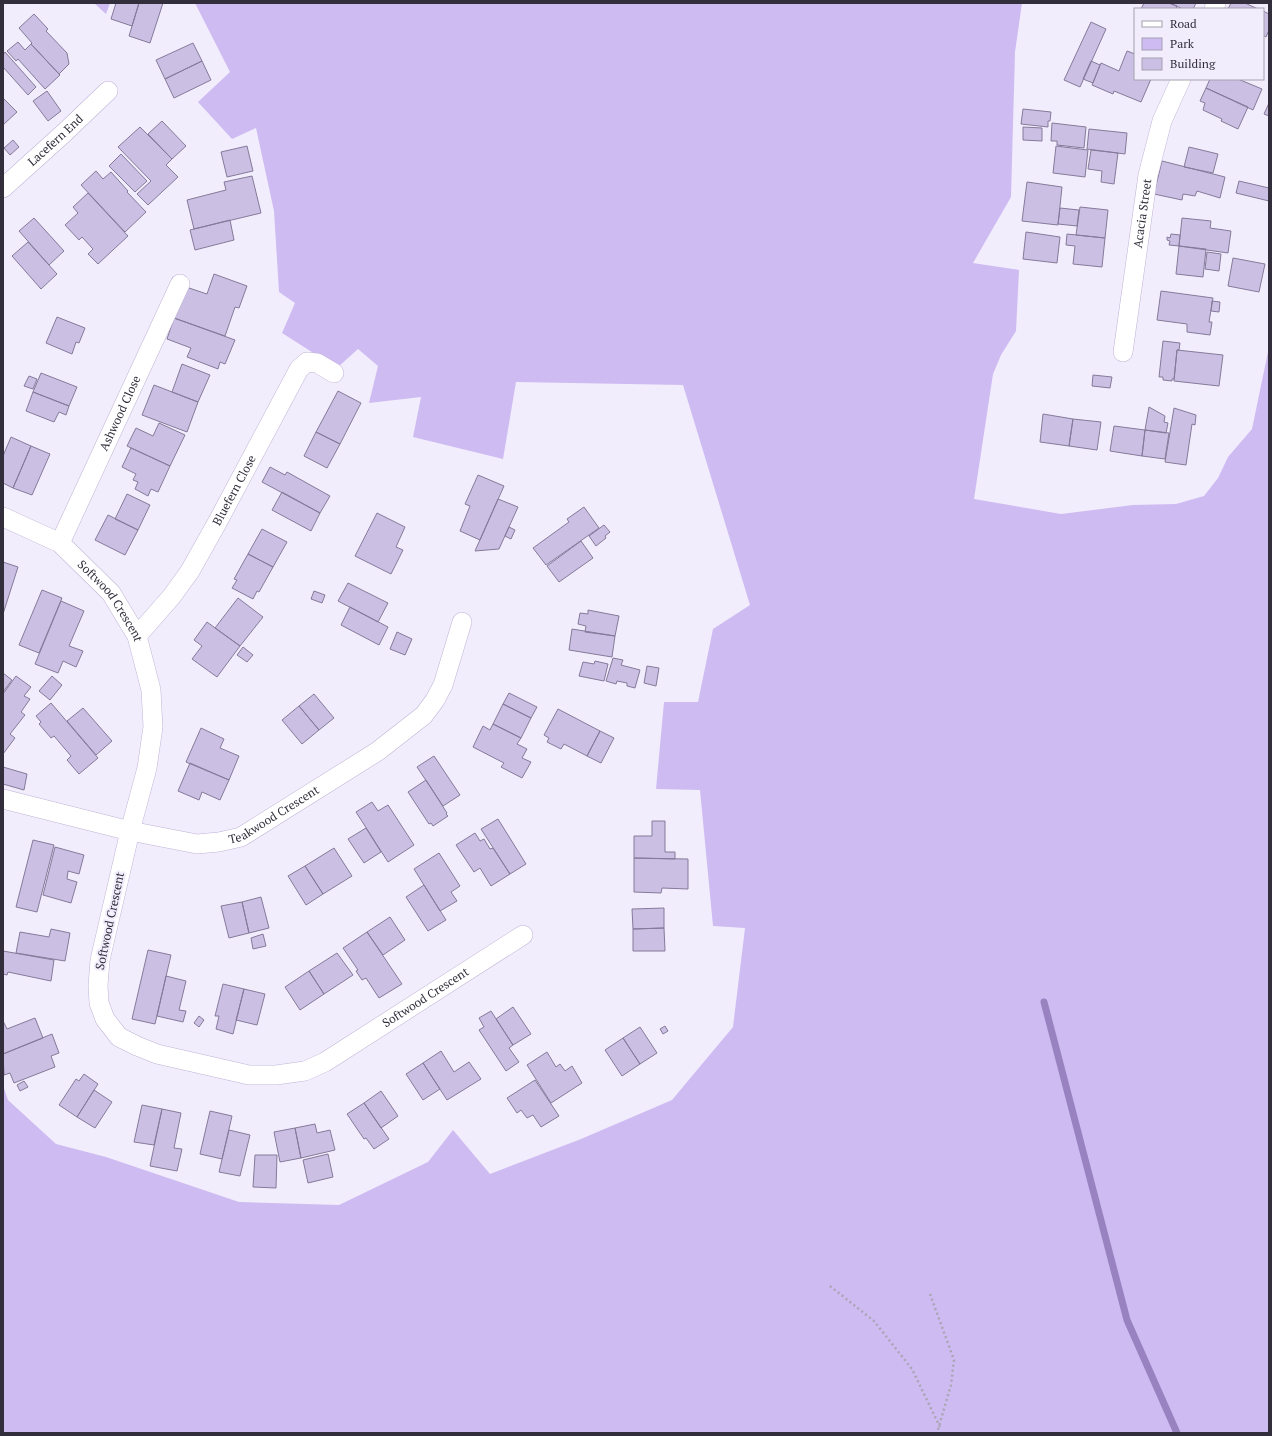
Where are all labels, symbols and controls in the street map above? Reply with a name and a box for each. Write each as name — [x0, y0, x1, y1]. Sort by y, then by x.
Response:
legend — [1134, 8, 1264, 80]
text: Road — [1170, 16, 1197, 31]
text: Park — [1170, 36, 1195, 51]
text: Building — [1170, 56, 1216, 71]
street label: Lacefern End — [25, 111, 86, 169]
street label: Acacia Street — [1130, 177, 1154, 249]
street label: Ashwood Close — [96, 373, 144, 453]
street label: Bluefern Close — [209, 452, 259, 528]
street label: Softwood Crescent — [75, 557, 146, 644]
street label: Teakwood Crescent — [227, 782, 322, 847]
street label: Softwood Crescent — [92, 870, 127, 971]
street label: Softwood Crescent — [379, 964, 472, 1030]

